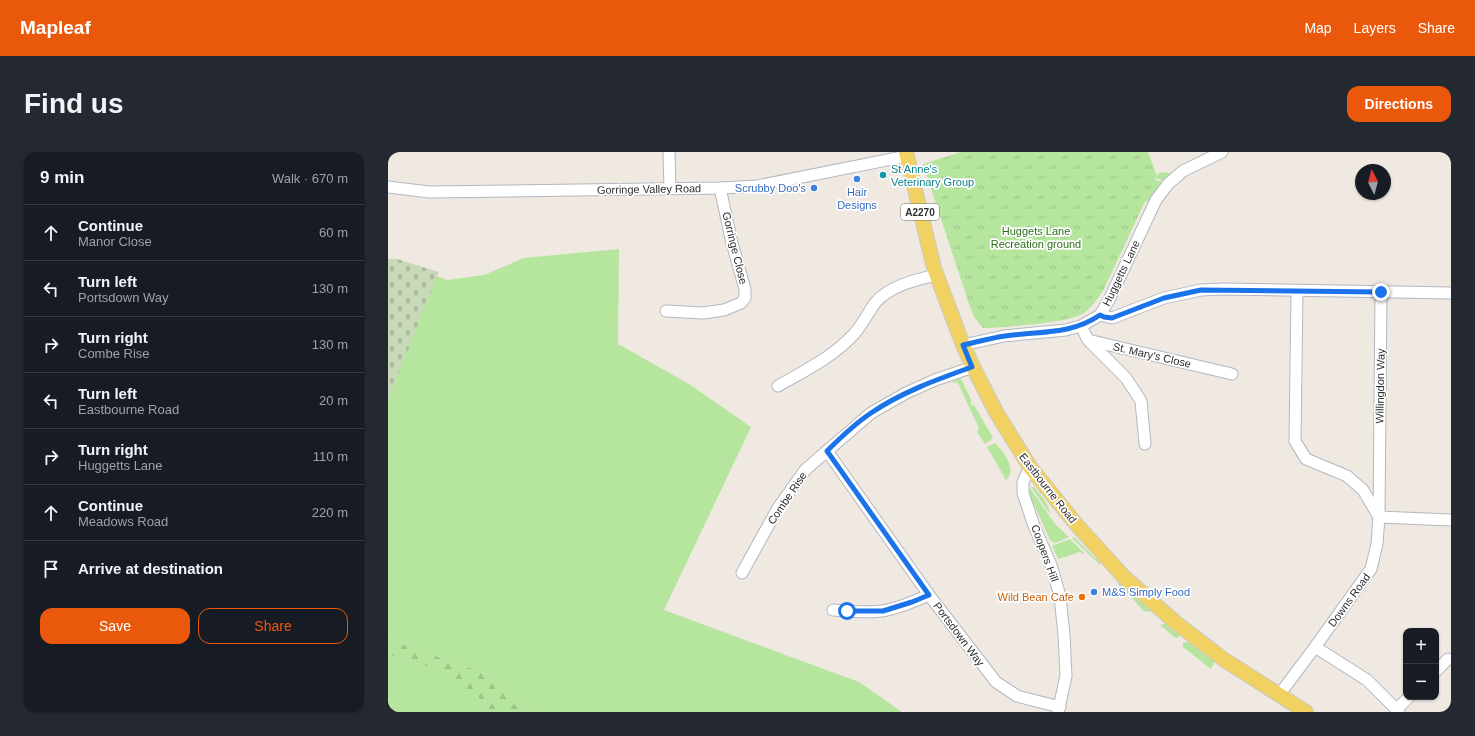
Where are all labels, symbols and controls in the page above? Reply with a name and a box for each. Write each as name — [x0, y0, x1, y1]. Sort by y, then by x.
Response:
text: Mapleaf — [20, 17, 91, 38]
text: Map — [1304, 20, 1332, 36]
text: Layers — [1354, 20, 1396, 36]
text: Share — [1418, 20, 1455, 36]
button: Directions — [1347, 86, 1451, 122]
text: Find us — [24, 88, 124, 119]
place label: St Anne's Veterinary Group — [891, 163, 974, 188]
north arrow — [1355, 164, 1391, 200]
text: 9 min — [40, 168, 84, 187]
marker: St Anne's Veterinary Group — [878, 170, 888, 180]
text: Walk · 670 m — [272, 171, 348, 186]
marker: Hair Designs — [852, 174, 862, 184]
street label: Gorringe Valley Road — [597, 182, 701, 196]
place label: Scrubby Doo's — [735, 182, 806, 194]
marker: Scrubby Doo's — [809, 183, 819, 193]
place label: Hair Designs — [837, 186, 877, 211]
road number: A2270 — [901, 204, 939, 220]
street label: Gorringe Close — [720, 211, 750, 285]
text: Continue — [78, 217, 143, 234]
icon: ahead — [40, 222, 62, 244]
text: 60 m — [319, 225, 348, 240]
park label: Huggets Lane Recreation ground — [991, 225, 1081, 250]
text: Manor Close — [78, 234, 152, 249]
street label: Huggetts Lane — [1100, 238, 1142, 308]
text: Turn left — [78, 273, 137, 290]
icon: left — [40, 278, 62, 300]
text: 130 m — [312, 281, 348, 296]
route end — [1372, 283, 1390, 301]
text: Portsdown Way — [78, 290, 169, 305]
text: Turn right — [78, 329, 148, 346]
icon: right — [40, 334, 62, 356]
text: 130 m — [312, 337, 348, 352]
street label: St. Mary's Close — [1112, 340, 1192, 370]
text: Combe Rise — [78, 346, 150, 361]
street label: Willingdon Way — [1373, 348, 1387, 424]
text: Turn left — [78, 385, 137, 402]
icon: left — [40, 390, 62, 412]
text: 20 m — [319, 393, 348, 408]
text: Eastbourne Road — [78, 402, 179, 417]
text: Turn right — [78, 441, 148, 458]
icon: right — [40, 446, 62, 468]
text: 110 m — [313, 449, 348, 464]
street label: Eastbourne Road — [1017, 451, 1079, 525]
text: Huggetts Lane — [78, 458, 163, 473]
street label: Combe Rise — [765, 470, 809, 526]
text: Continue — [78, 497, 143, 514]
icon: ahead — [40, 502, 62, 524]
text: 220 m — [312, 505, 348, 520]
text: Meadows Road — [78, 514, 168, 529]
street label: Coopers Hill — [1029, 523, 1061, 583]
icon: arrive — [40, 558, 62, 580]
text: Arrive at destination — [78, 560, 223, 577]
street label: Downs Road — [1326, 571, 1372, 629]
place label: M&S Simply Food — [1102, 586, 1190, 598]
marker: M&S Simply Food — [1089, 587, 1099, 597]
place label: Wild Bean Cafe — [998, 591, 1074, 603]
marker: Wild Bean Cafe — [1077, 592, 1087, 602]
street label: Portsdown Way — [931, 600, 987, 669]
route start — [838, 602, 856, 620]
button: Save — [40, 608, 190, 644]
button: Share — [198, 608, 348, 644]
map controls — [1403, 628, 1439, 700]
button: + — [1403, 628, 1439, 664]
button: − — [1403, 664, 1439, 700]

